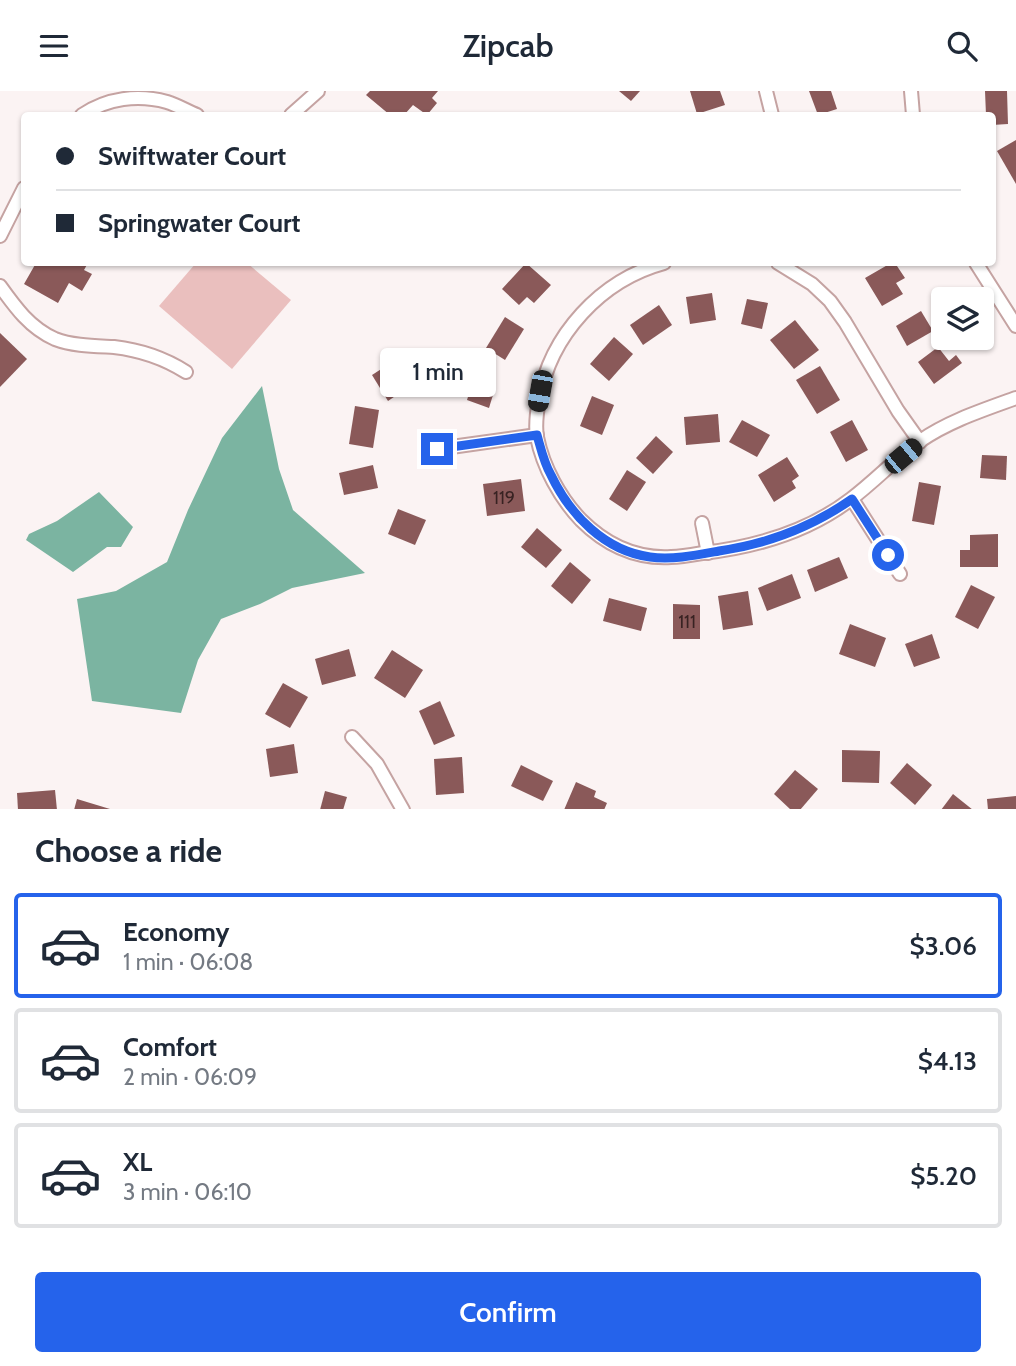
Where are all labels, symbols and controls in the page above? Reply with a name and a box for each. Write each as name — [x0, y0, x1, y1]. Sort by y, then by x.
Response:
text: Zipcab — [462, 26, 554, 65]
icon: menu — [35, 27, 73, 65]
icon: search — [943, 27, 981, 65]
text: Swiftwater Court — [98, 140, 286, 172]
text: Springwater Court — [98, 207, 301, 239]
map controls — [931, 287, 994, 350]
button: layers — [931, 287, 994, 350]
callout: 1 min — [379, 347, 495, 397]
text: 1 min — [412, 358, 464, 386]
car — [527, 368, 554, 414]
route end — [421, 433, 453, 465]
car — [881, 434, 926, 478]
house number: 119 — [493, 487, 515, 509]
route start — [872, 539, 904, 571]
house number: 111 — [678, 611, 696, 633]
text: Choose a ride — [35, 831, 222, 870]
icon: car — [39, 914, 102, 977]
text: Economy — [123, 916, 229, 948]
text: $3.06 — [910, 930, 977, 962]
text: 1 min · 06:08 — [123, 948, 253, 976]
icon: car — [39, 1029, 102, 1092]
text: Comfort — [123, 1031, 217, 1063]
text: $4.13 — [918, 1045, 977, 1077]
text: 2 min · 06:09 — [123, 1063, 257, 1091]
icon: car — [39, 1144, 102, 1207]
text: XL — [123, 1146, 152, 1178]
text: $5.20 — [910, 1160, 977, 1192]
text: 3 min · 06:10 — [123, 1178, 252, 1206]
button: Confirm — [35, 1272, 981, 1352]

